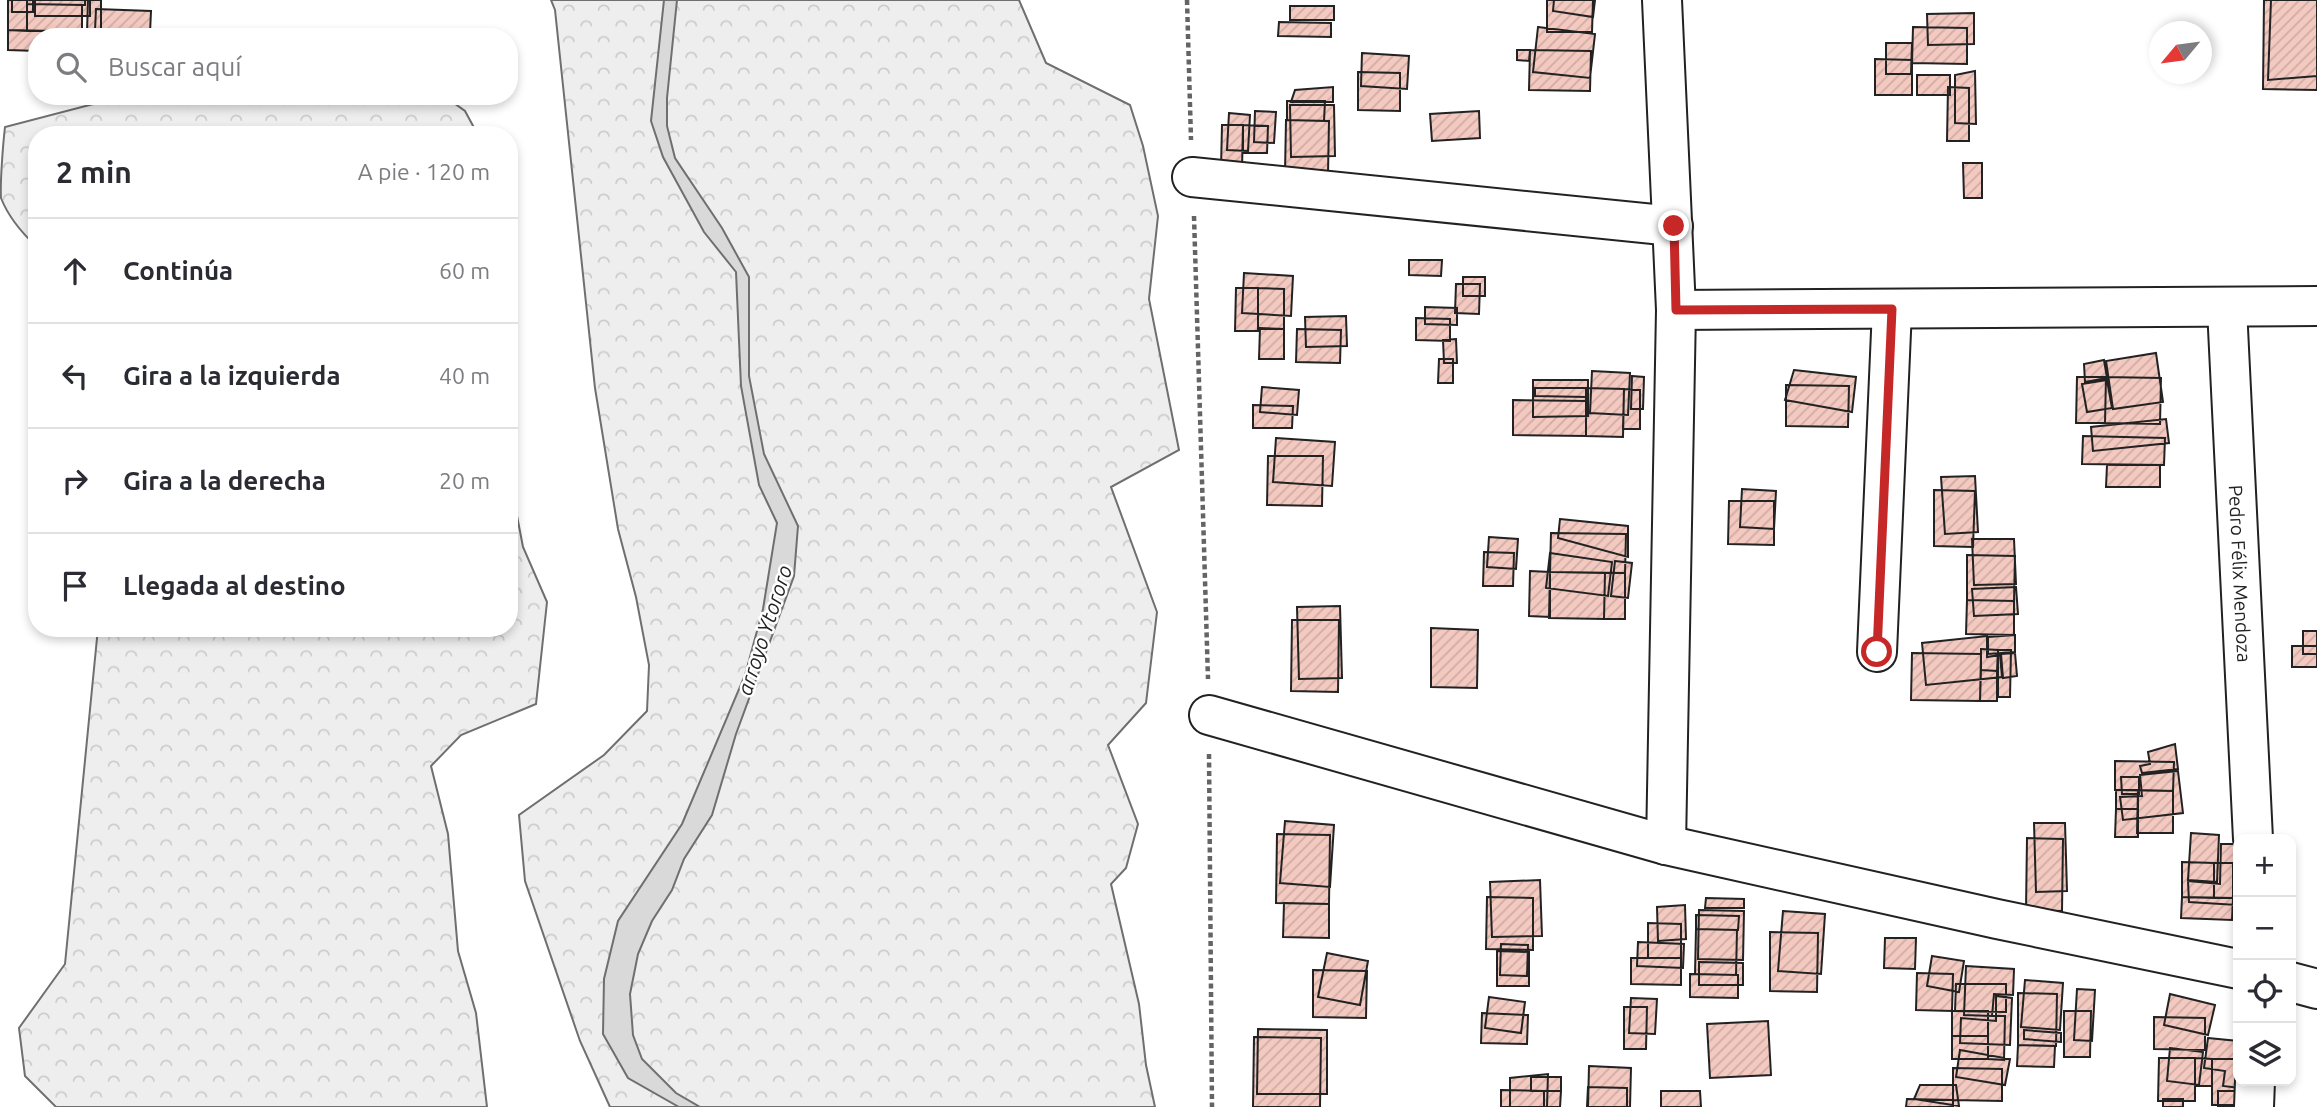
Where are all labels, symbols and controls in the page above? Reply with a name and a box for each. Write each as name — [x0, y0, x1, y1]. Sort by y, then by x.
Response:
north arrow — [2149, 21, 2212, 84]
search box — [28, 28, 518, 105]
icon: search — [52, 48, 90, 86]
text: Buscar aquí — [108, 52, 242, 81]
text: 2 min — [56, 155, 132, 189]
text: A pie · 120 m — [358, 159, 490, 184]
route end — [1658, 210, 1689, 241]
icon: ahead — [56, 252, 94, 290]
text: Continúa — [123, 256, 233, 285]
text: 60 m — [439, 258, 490, 283]
icon: left — [56, 357, 94, 395]
text: Gira a la izquierda — [123, 361, 341, 390]
text: 40 m — [439, 363, 490, 388]
icon: right — [56, 462, 94, 500]
text: Gira a la derecha — [123, 466, 326, 495]
text: 20 m — [439, 468, 490, 493]
street label: Pedro Félix Mendoza — [2225, 484, 2255, 663]
water label: arroyo Ytororo — [732, 562, 796, 698]
icon: arrive — [56, 567, 94, 605]
text: Llegada al destino — [123, 571, 346, 600]
route start — [1861, 636, 1892, 667]
map controls — [2233, 834, 2296, 1086]
button: + — [2233, 834, 2296, 897]
button: − — [2233, 897, 2296, 960]
button: locate — [2233, 960, 2296, 1023]
button: layers — [2233, 1023, 2296, 1086]

